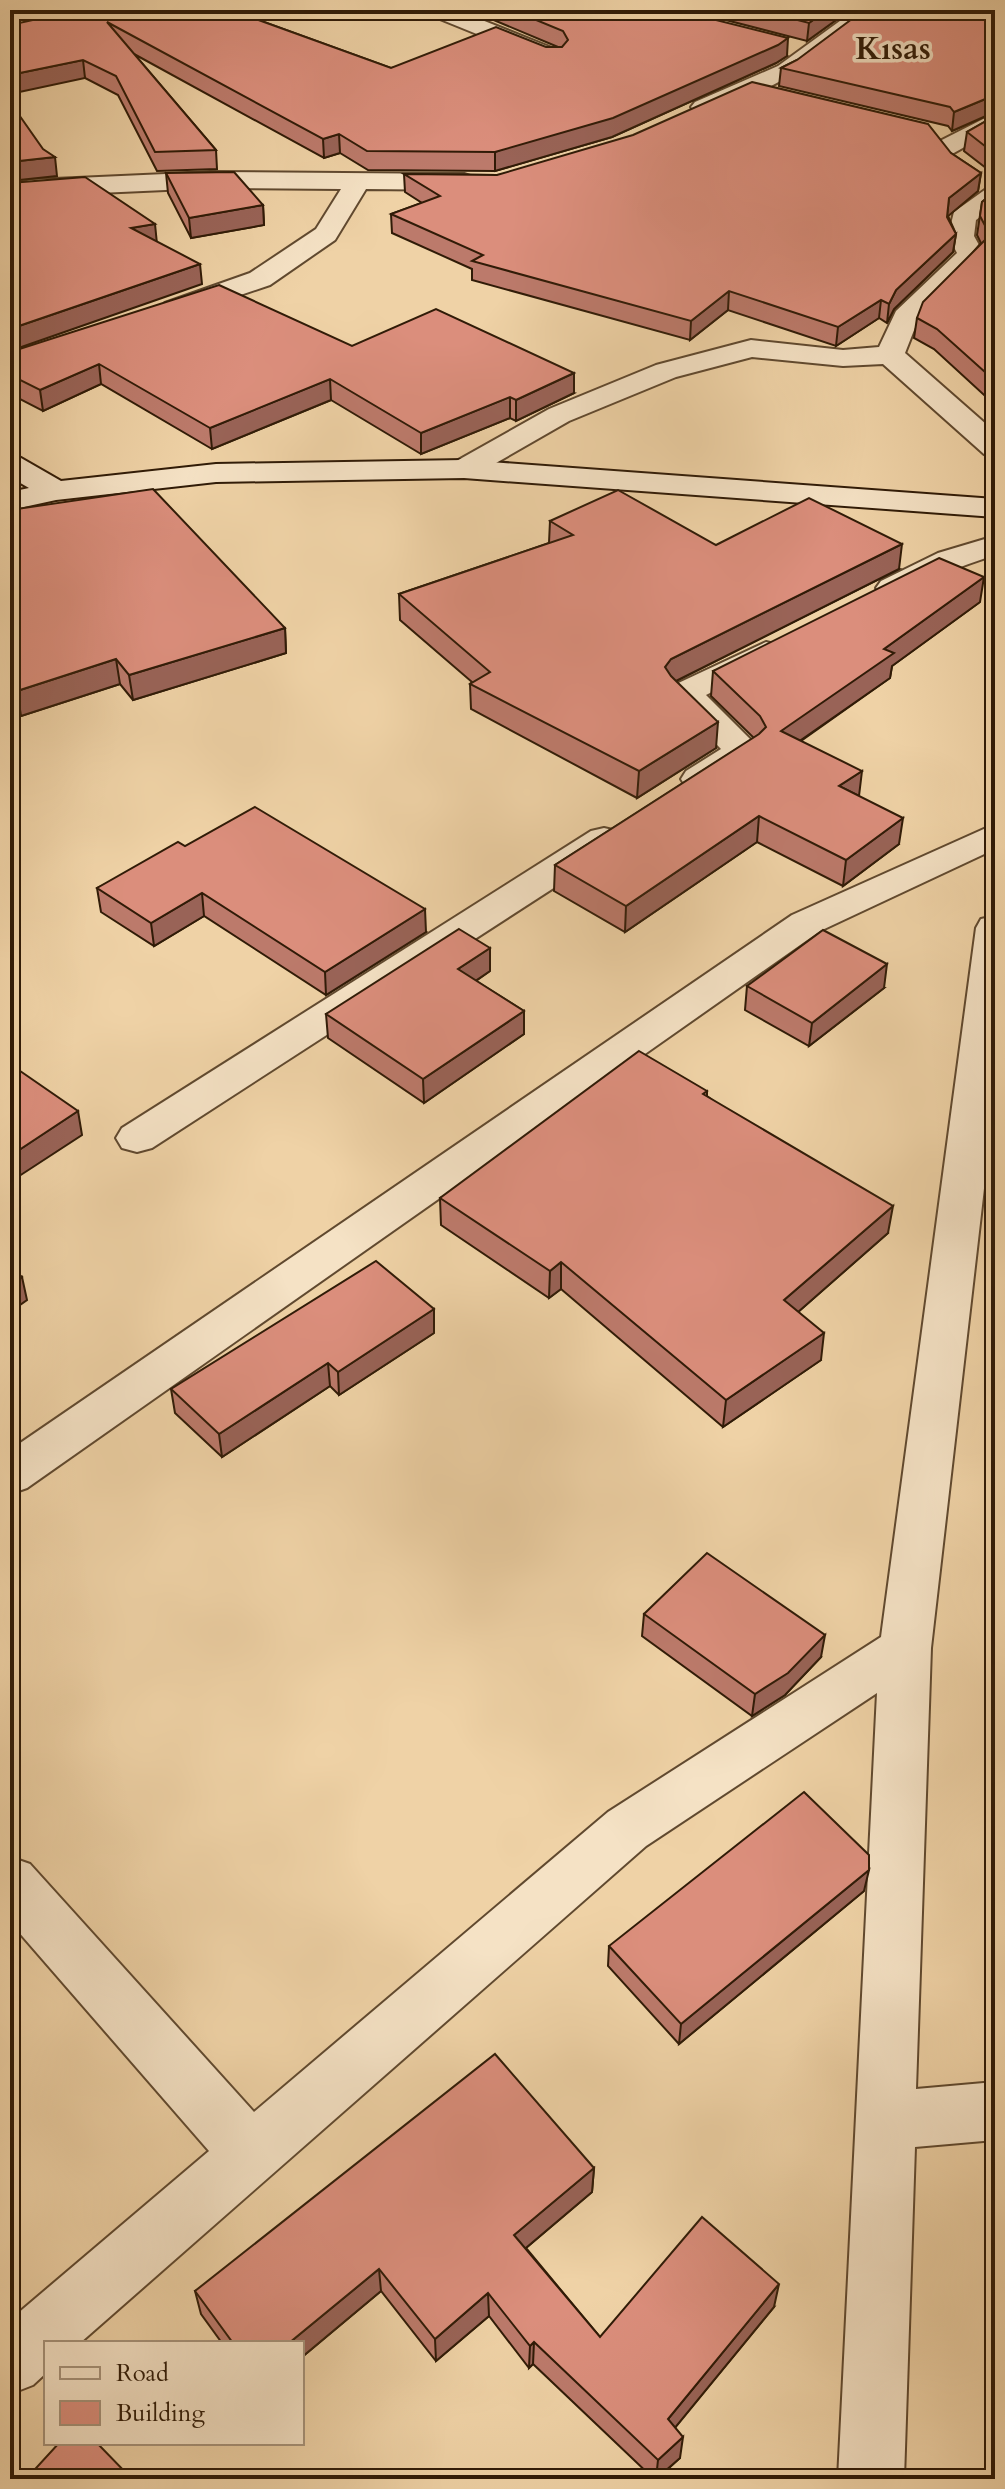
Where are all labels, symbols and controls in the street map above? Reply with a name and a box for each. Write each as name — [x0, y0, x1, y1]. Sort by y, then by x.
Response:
district label: Kısas — [855, 27, 931, 71]
legend — [44, 2341, 304, 2445]
text: Road — [116, 2357, 169, 2390]
text: Building — [116, 2397, 206, 2430]

